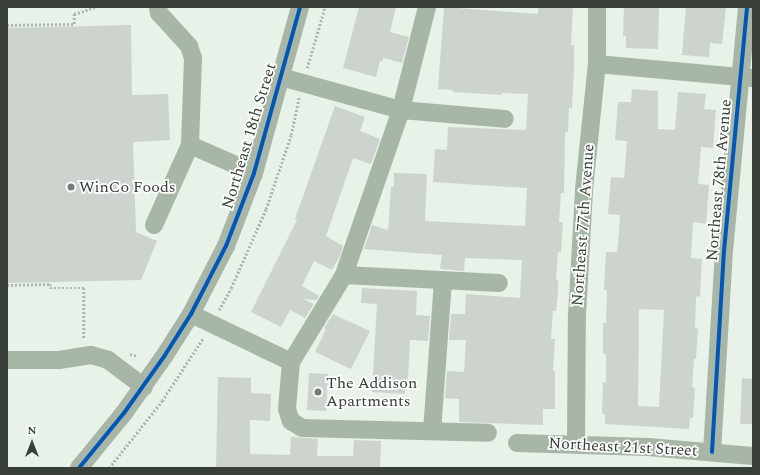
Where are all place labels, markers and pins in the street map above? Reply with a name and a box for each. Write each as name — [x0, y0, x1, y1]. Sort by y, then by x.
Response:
place label: WinCo Foods — [79, 177, 176, 197]
marker: WinCo Foods — [66, 182, 76, 192]
place label: The Addison Apartments — [326, 373, 417, 411]
marker: The Addison Apartments — [313, 387, 323, 397]

